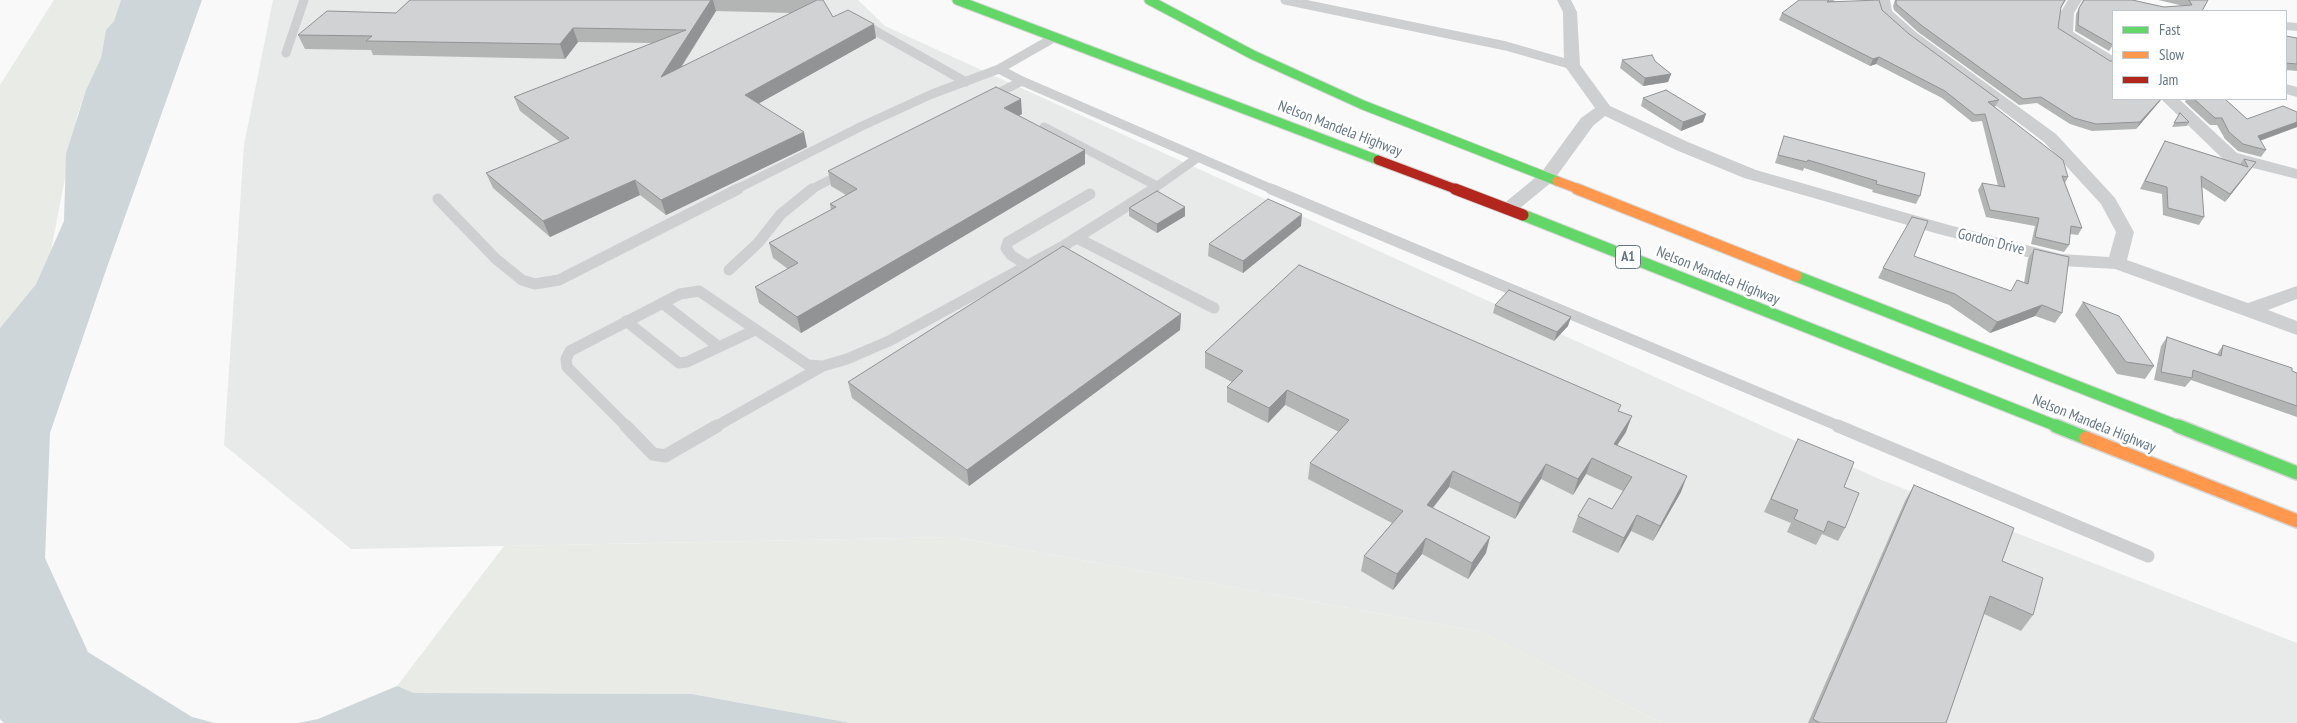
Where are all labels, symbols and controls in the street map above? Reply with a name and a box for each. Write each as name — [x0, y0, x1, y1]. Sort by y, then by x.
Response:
legend — [2112, 10, 2287, 100]
text: Fast — [2159, 20, 2180, 39]
text: Slow — [2159, 45, 2184, 64]
text: Jam — [2159, 70, 2178, 89]
street label: Nelson Mandela Highway — [1275, 97, 1405, 161]
street label: Gordon Drive — [1956, 225, 2026, 259]
street label: Nelson Mandela Highway — [1654, 243, 1782, 309]
road number: A1 — [1616, 246, 1640, 268]
street label: Nelson Mandela Highway — [2030, 391, 2158, 457]

